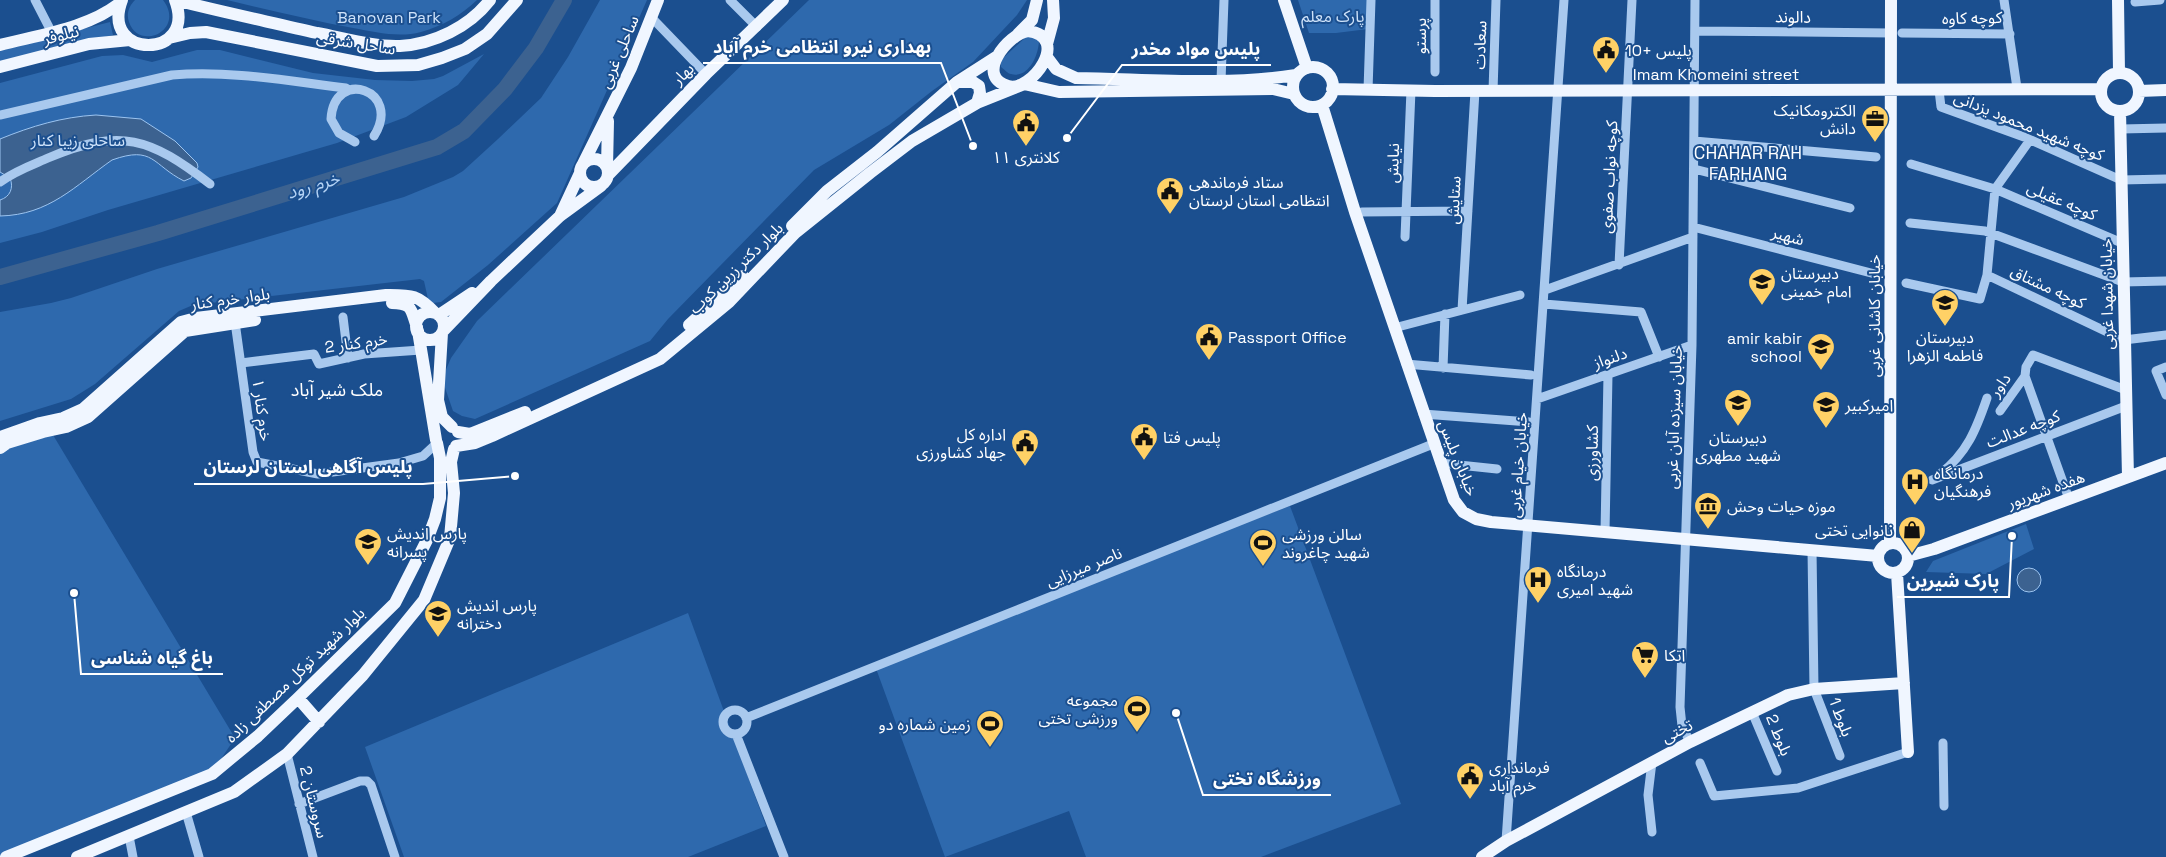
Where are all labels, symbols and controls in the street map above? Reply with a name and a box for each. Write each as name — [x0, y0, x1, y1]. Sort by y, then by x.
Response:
park label: پارک معلم — [1301, 6, 1365, 29]
street label: دالوند — [1775, 6, 1811, 28]
park label: Banovan Park — [337, 7, 441, 28]
street label: کوچه کاوه — [1942, 7, 2003, 29]
street label: ساحلی غربی — [594, 12, 644, 92]
street label: پرستو — [1410, 18, 1431, 54]
street label: نیلوفر — [40, 20, 81, 50]
street label: سعادت — [1469, 20, 1491, 70]
street label: ساحل شرقی — [315, 26, 397, 60]
callout: بهداری نیرو انتظامی خرم آباد — [703, 30, 941, 63]
callout: پلیس مواد مخدر — [1122, 32, 1271, 65]
text: بهداری نیرو انتظامی خرم آباد — [713, 35, 931, 60]
public building icon: پلیس +10 — [1591, 35, 1621, 74]
text: پلیس مواد مخدر — [1130, 37, 1261, 61]
place label: پلیس +10 — [1625, 40, 1692, 61]
street label: بهار — [667, 58, 699, 90]
street label: Imam Khomeini street — [1633, 64, 1799, 85]
street label: کوچه شهید محمود یزدانی — [1951, 86, 2107, 166]
place label: الکترومکانیک دانش — [1773, 100, 1856, 139]
office icon: الکترومکانیک دانش — [1860, 104, 1890, 143]
public building icon: کلانتری ۱۱ — [1011, 108, 1041, 147]
street label: کوچه نواب صفوی — [1596, 120, 1623, 234]
park label: ساحلی زیبا کنار — [30, 130, 125, 151]
district label: CHAHAR RAH FARHANG — [1694, 141, 1802, 185]
street label: نیایش — [1382, 143, 1404, 183]
place label: کلانتری ۱۱ — [992, 147, 1060, 168]
water label: خرم رود — [284, 166, 343, 207]
place label: ستاد فرماندهی انتظامی استان لرستان — [1189, 172, 1330, 211]
street label: ستایش — [1442, 175, 1466, 225]
public building icon: ستاد فرماندهی انتظامی استان لرستان — [1155, 176, 1185, 215]
street label: کوچه عقیلی — [2024, 177, 2101, 225]
street label: بلوار دکتر زرین کوب — [684, 218, 788, 318]
street label: شهیر — [1768, 221, 1807, 250]
street label: خیابان شهدا غربی — [2096, 238, 2118, 350]
street label: خیابان کاشانی غربی — [1864, 255, 1885, 377]
street label: کوچه مشتاق — [2007, 260, 2089, 314]
place label: دبیرستان امام خمینی — [1781, 263, 1852, 304]
school or university icon: دبیرستان امام خمینی — [1747, 267, 1777, 306]
street label: بلوار خرم کنار — [188, 283, 271, 317]
school or university icon: دبیرستان فاطمه الزهرا — [1930, 288, 1960, 327]
public building icon: Passport Office — [1194, 322, 1224, 361]
place label: Passport Office — [1228, 327, 1347, 348]
place label: دبیرستان فاطمه الزهرا — [1907, 327, 1983, 366]
street label: خرم کنار 2 — [323, 328, 389, 360]
place label: amir kabir school — [1727, 328, 1802, 367]
school or university icon: amir kabir school — [1806, 332, 1836, 371]
street label: دلنواز — [1589, 342, 1630, 374]
street label: خیابان سیزده آبان غربی — [1661, 344, 1687, 490]
street label: داور — [1984, 369, 2016, 402]
street label: خرم کنار ۱ — [245, 377, 277, 443]
district label: ملک شیر آباد — [291, 378, 383, 401]
school or university icon: دبیرستان شهید مطهری — [1723, 388, 1753, 427]
school or university icon: امیرکبیر — [1811, 390, 1841, 429]
place label: امیرکبیر — [1844, 395, 1893, 416]
street label: کوچه عدالت — [1983, 405, 2063, 453]
street label: خیابان خیام غربی — [1504, 411, 1534, 519]
street label: خیابان پلیس — [1433, 417, 1483, 499]
public building icon: پلیس فتا — [1129, 422, 1159, 461]
place label: اداره کل جهاد کشاورزی — [916, 424, 1006, 463]
street label: کشاورزی — [1581, 424, 1603, 481]
place label: پلیس فتا — [1163, 427, 1221, 448]
place label: دبیرستان شهید مطهری — [1695, 427, 1781, 466]
public building icon: اداره کل جهاد کشاورزی — [1010, 428, 1040, 467]
callout: پلیس آگاهی استان لرستان — [194, 451, 423, 484]
text: پلیس آگاهی استان لرستان — [203, 455, 413, 479]
place label: درمانگاه فرهنگیان — [1934, 463, 1991, 502]
street label: هفده شهریور — [2003, 466, 2088, 514]
hospital icon: درمانگاه فرهنگیان — [1900, 467, 1930, 506]
museum icon: موزه حیات وحش — [1693, 491, 1723, 530]
place label: موزه حیات وحش — [1727, 496, 1836, 517]
shop icon: نانوایی تختی — [1897, 515, 1927, 554]
place label: نانوایی تختی — [1815, 520, 1893, 541]
place label: پارس اندیش پسرانه — [387, 523, 467, 562]
place label: سالن ورزشی شهید چاغروند — [1282, 524, 1370, 563]
school or university icon: پارس اندیش پسرانه — [353, 527, 383, 566]
sports icon: سالن ورزشی شهید چاغروند — [1248, 528, 1278, 567]
street label: ناصر میرزایی — [1043, 542, 1125, 592]
place label: درمانگاه شهید امیری — [1557, 561, 1633, 600]
callout: پارک شیرین — [1897, 564, 2009, 597]
hospital icon: درمانگاه شهید امیری — [1523, 565, 1553, 604]
text: پارک شیرین — [1907, 569, 1999, 593]
place label: پارس اندیش دخترانه — [457, 595, 537, 634]
school or university icon: پارس اندیش دخترانه — [423, 599, 453, 638]
street label: بلوار شهید توکل مصطفی زاده — [221, 603, 369, 747]
supermarket icon: اتکا — [1630, 640, 1660, 679]
callout: باغ گیاه شناسی — [81, 641, 223, 674]
place label: اتکا — [1664, 645, 1685, 666]
text: باغ گیاه شناسی — [91, 646, 213, 671]
place label: مجموعه ورزشی تختی — [1038, 690, 1118, 729]
sports icon: مجموعه ورزشی تختی — [1122, 694, 1152, 733]
street label: بلوط 1 — [1824, 695, 1858, 739]
sports icon: زمین شماره دو — [975, 709, 1005, 748]
street label: بلوط 2 — [1761, 711, 1797, 759]
place label: زمین شماره دو — [879, 714, 971, 735]
street label: تختی — [1658, 714, 1697, 748]
place label: فرمانداری خرم آباد — [1489, 757, 1550, 798]
public building icon: فرمانداری خرم آباد — [1455, 761, 1485, 800]
callout: ورزشگاه تختی — [1203, 762, 1331, 795]
street label: سروستان 2 — [295, 764, 333, 840]
text: ورزشگاه تختی — [1213, 767, 1321, 790]

